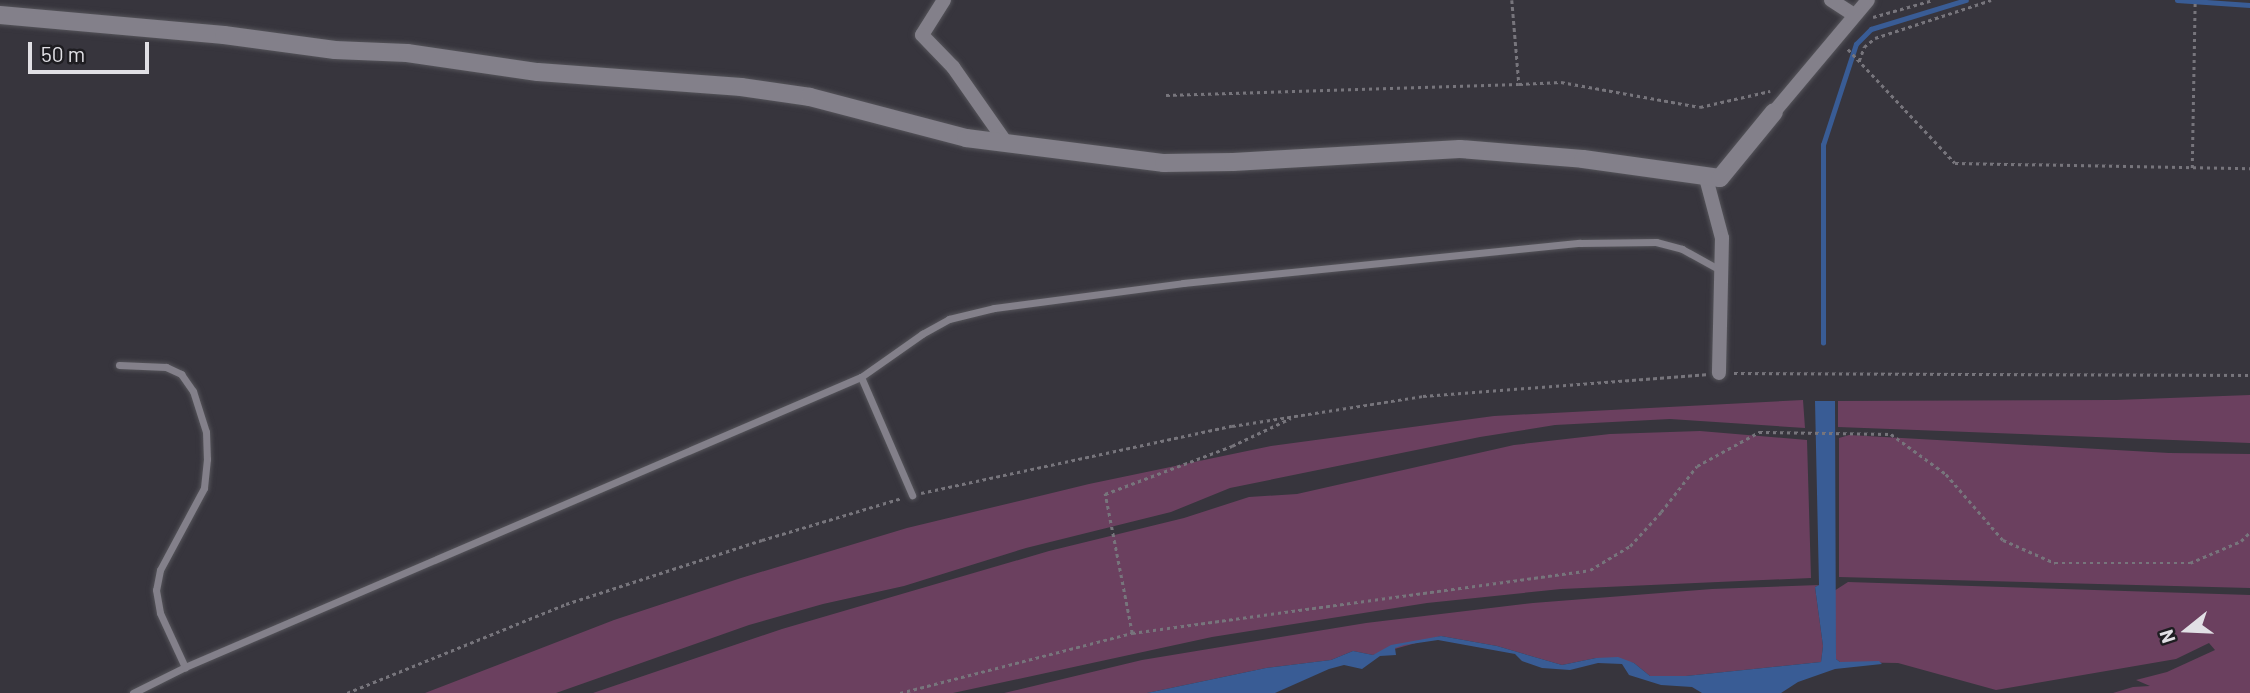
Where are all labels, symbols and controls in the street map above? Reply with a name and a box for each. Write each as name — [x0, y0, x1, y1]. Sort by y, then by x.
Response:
scale bar — [32, 28, 152, 72]
text: 50 m — [41, 41, 85, 66]
north arrow — [2152, 595, 2222, 665]
text: N — [2154, 627, 2179, 646]

